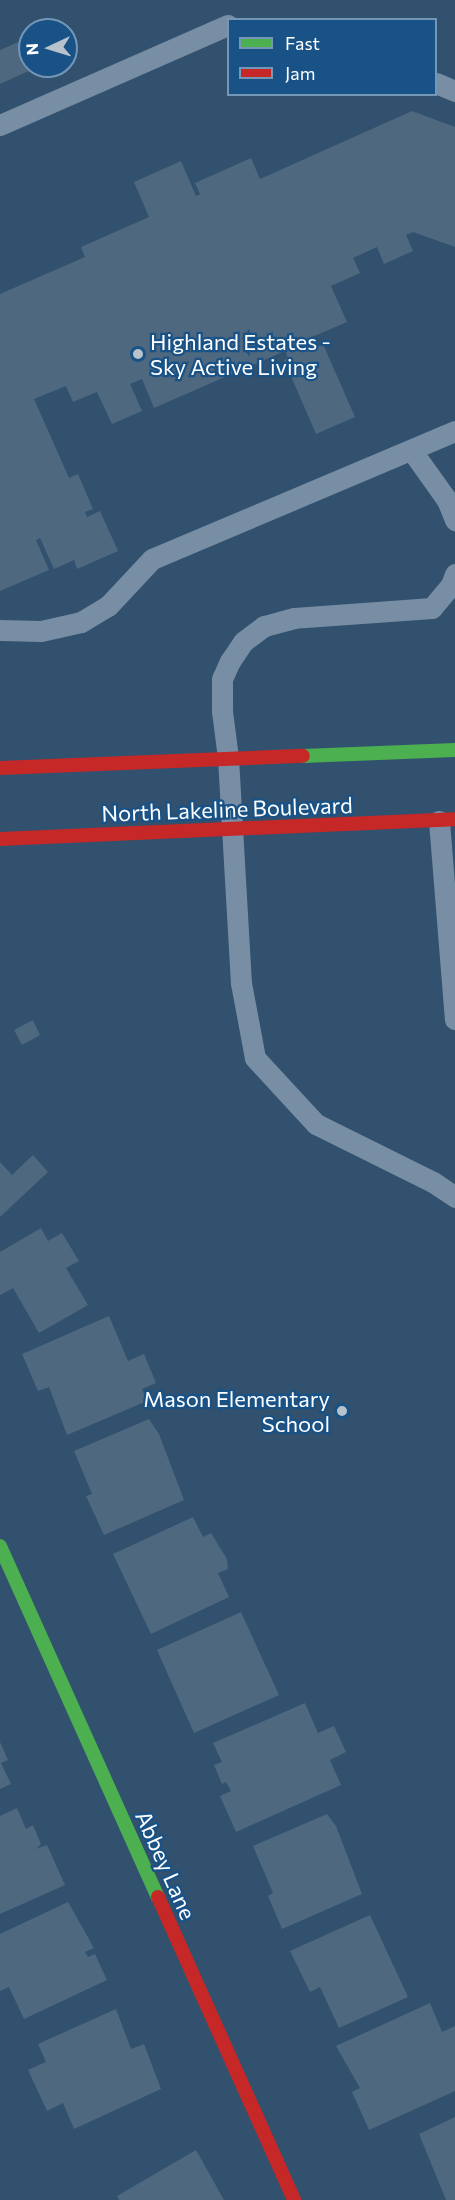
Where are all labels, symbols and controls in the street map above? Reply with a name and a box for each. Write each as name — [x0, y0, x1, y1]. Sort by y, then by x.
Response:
north arrow — [18, 18, 78, 78]
legend — [227, 18, 437, 96]
text: Fast — [285, 32, 320, 54]
text: N — [22, 43, 41, 56]
text: Jam — [285, 62, 315, 84]
place label: Highland Estates - Sky Active Living — [150, 328, 331, 380]
marker: Highland Estates - Sky Active Living — [131, 347, 145, 361]
street label: North Lakeline Boulevard — [101, 791, 353, 827]
place label: Mason Elementary School — [143, 1385, 330, 1436]
marker: Mason Elementary School — [335, 1404, 349, 1418]
street label: Abbey Lane — [130, 1806, 202, 1924]

